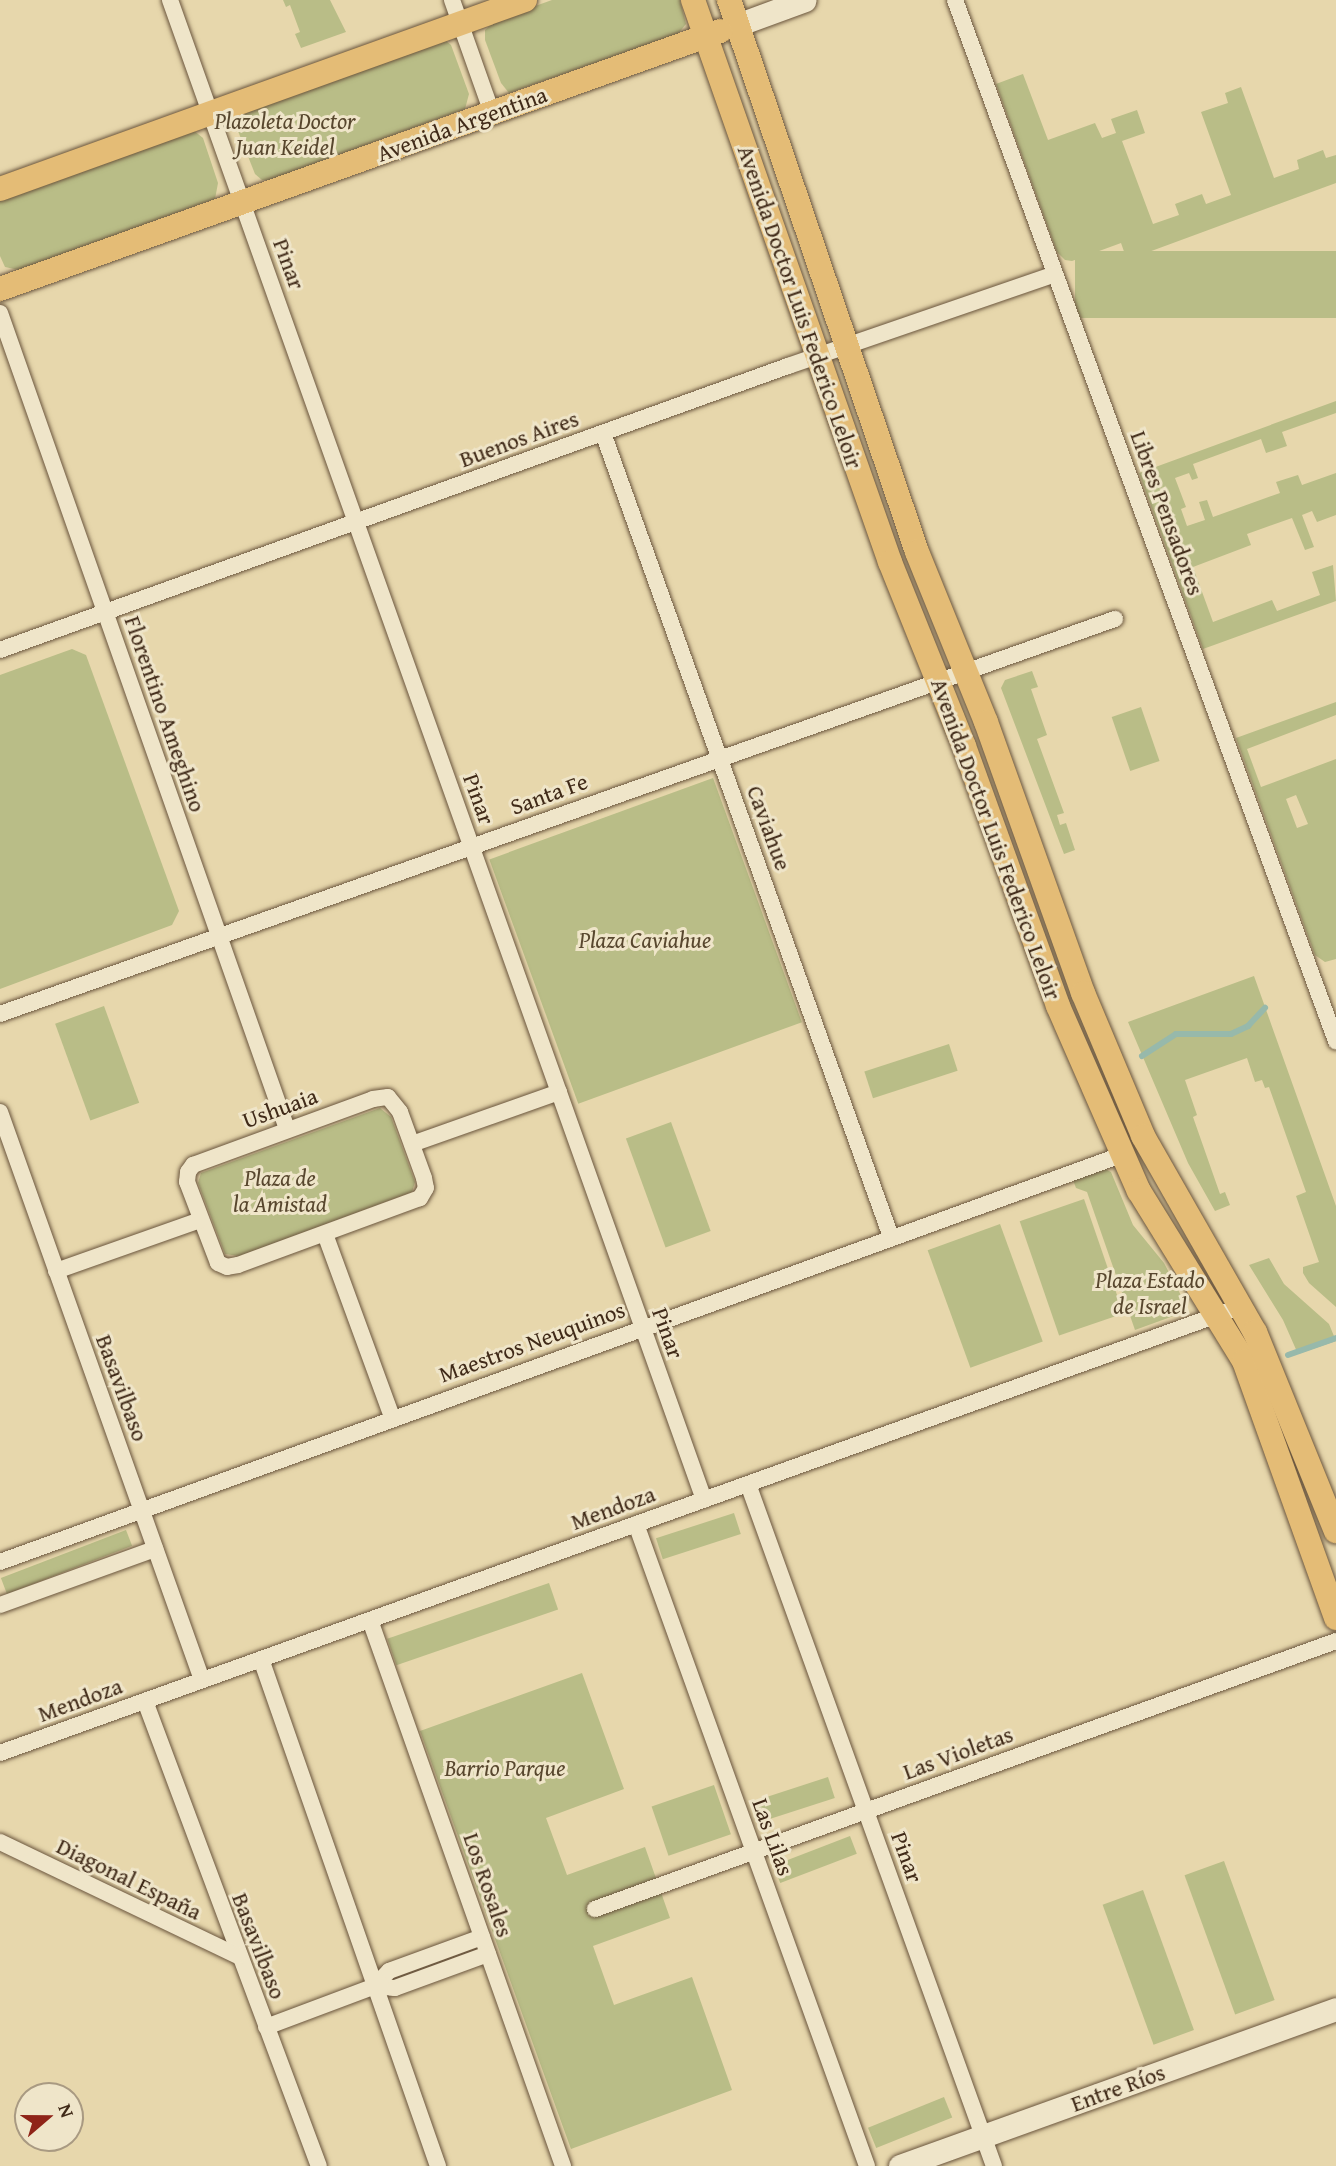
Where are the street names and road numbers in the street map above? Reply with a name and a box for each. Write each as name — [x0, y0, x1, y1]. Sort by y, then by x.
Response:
street label: Avenida Argentina — [373, 80, 551, 168]
street label: Avenida Doctor Luis Federico Leloir — [732, 142, 868, 472]
street label: Pinar — [267, 235, 311, 293]
street label: Buenos Aires — [456, 405, 582, 473]
street label: Libres Pensadores — [1124, 427, 1210, 599]
street label: Florentino Ameghino — [118, 612, 212, 816]
street label: Avenida Doctor Luis Federico Leloir — [925, 675, 1067, 1003]
street label: Santa Fe — [507, 767, 591, 821]
street label: Pinar — [457, 770, 501, 828]
street label: Caviahue — [741, 782, 797, 874]
street label: Ushuaia — [239, 1082, 321, 1134]
street label: Maestros Neuquinos — [435, 1296, 629, 1388]
street label: Pinar — [646, 1304, 690, 1362]
street label: Basavilbaso — [90, 1331, 154, 1445]
street label: Mendoza — [567, 1480, 659, 1536]
street label: Mendoza — [34, 1672, 126, 1728]
street label: Las Violetas — [899, 1720, 1017, 1786]
street label: Las Lilas — [746, 1795, 800, 1879]
street label: Pinar — [885, 1828, 929, 1886]
street label: Los Rosales — [457, 1829, 519, 1941]
street label: Diagonal España — [52, 1832, 206, 1926]
street label: Basavilbaso — [226, 1889, 292, 2003]
street label: Entre Ríos — [1067, 2058, 1169, 2118]

